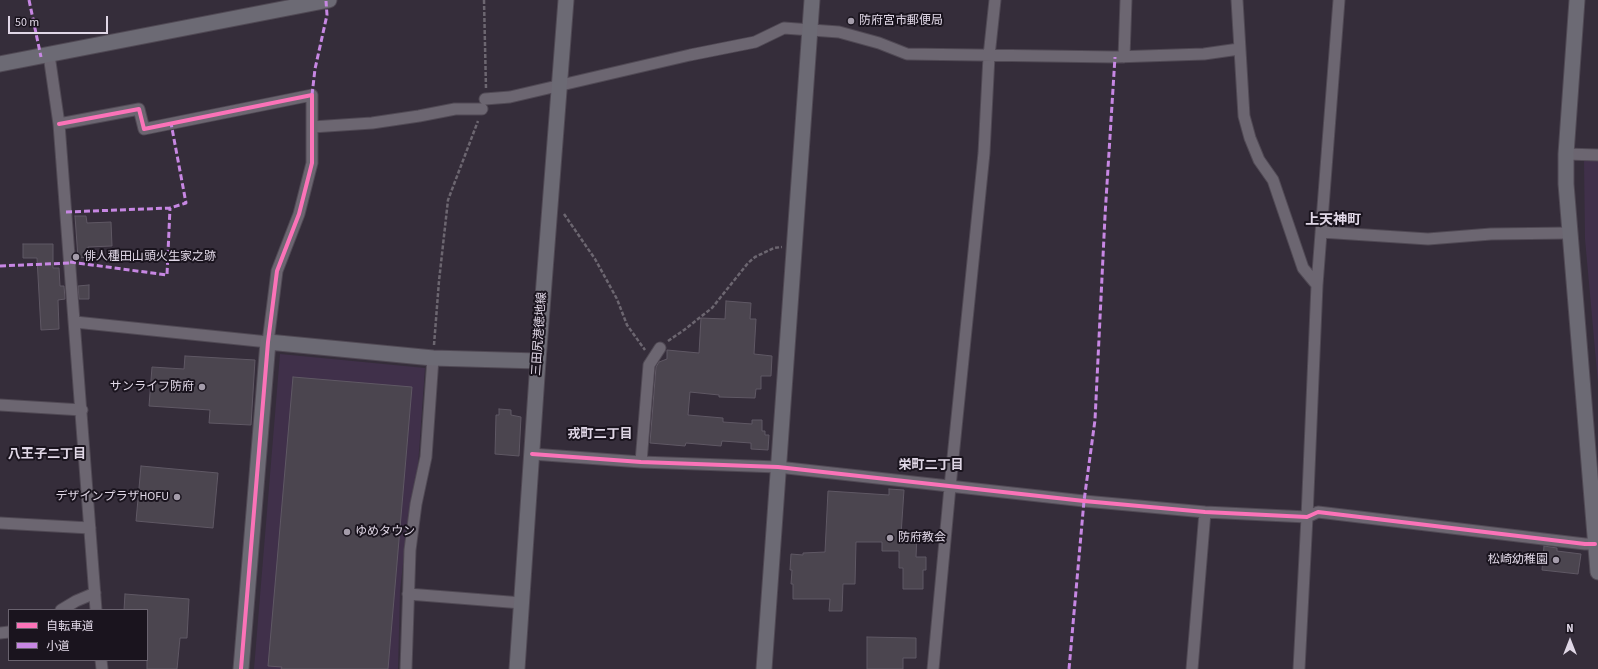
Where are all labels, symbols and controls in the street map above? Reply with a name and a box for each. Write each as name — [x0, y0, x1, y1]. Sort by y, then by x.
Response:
scale bar — [10, 8, 110, 34]
text: 50 m — [15, 14, 39, 31]
place label: 防府宮市郵便局 — [859, 14, 943, 28]
marker: 防府宮市郵便局 — [846, 16, 856, 26]
district label: 上天神町 — [1305, 213, 1361, 229]
place label: 俳人種田山頭火生家之跡 — [84, 250, 216, 264]
marker: 俳人種田山頭火生家之跡 — [71, 252, 81, 262]
street label: 三田尻港徳地線 — [530, 292, 550, 376]
place label: サンライフ防府 — [110, 380, 194, 394]
marker: サンライフ防府 — [197, 382, 207, 392]
district label: 戎町二丁目 — [568, 427, 632, 443]
district label: 八王子二丁目 — [8, 447, 86, 463]
district label: 栄町二丁目 — [899, 458, 963, 474]
place label: デザインプラザHOFU — [56, 490, 169, 504]
marker: デザインプラザHOFU — [172, 492, 182, 502]
place label: ゆめタウン — [355, 525, 415, 539]
marker: ゆめタウン — [342, 527, 352, 537]
place label: 防府教会 — [898, 531, 946, 545]
marker: 防府教会 — [885, 533, 895, 543]
place label: 松崎幼稚園 — [1488, 553, 1548, 567]
marker: 松崎幼稚園 — [1551, 555, 1561, 565]
legend — [8, 609, 148, 661]
text: 自転車道 — [46, 618, 94, 635]
north arrow — [1550, 621, 1590, 661]
text: N — [1566, 621, 1574, 636]
text: 小道 — [46, 638, 70, 655]

